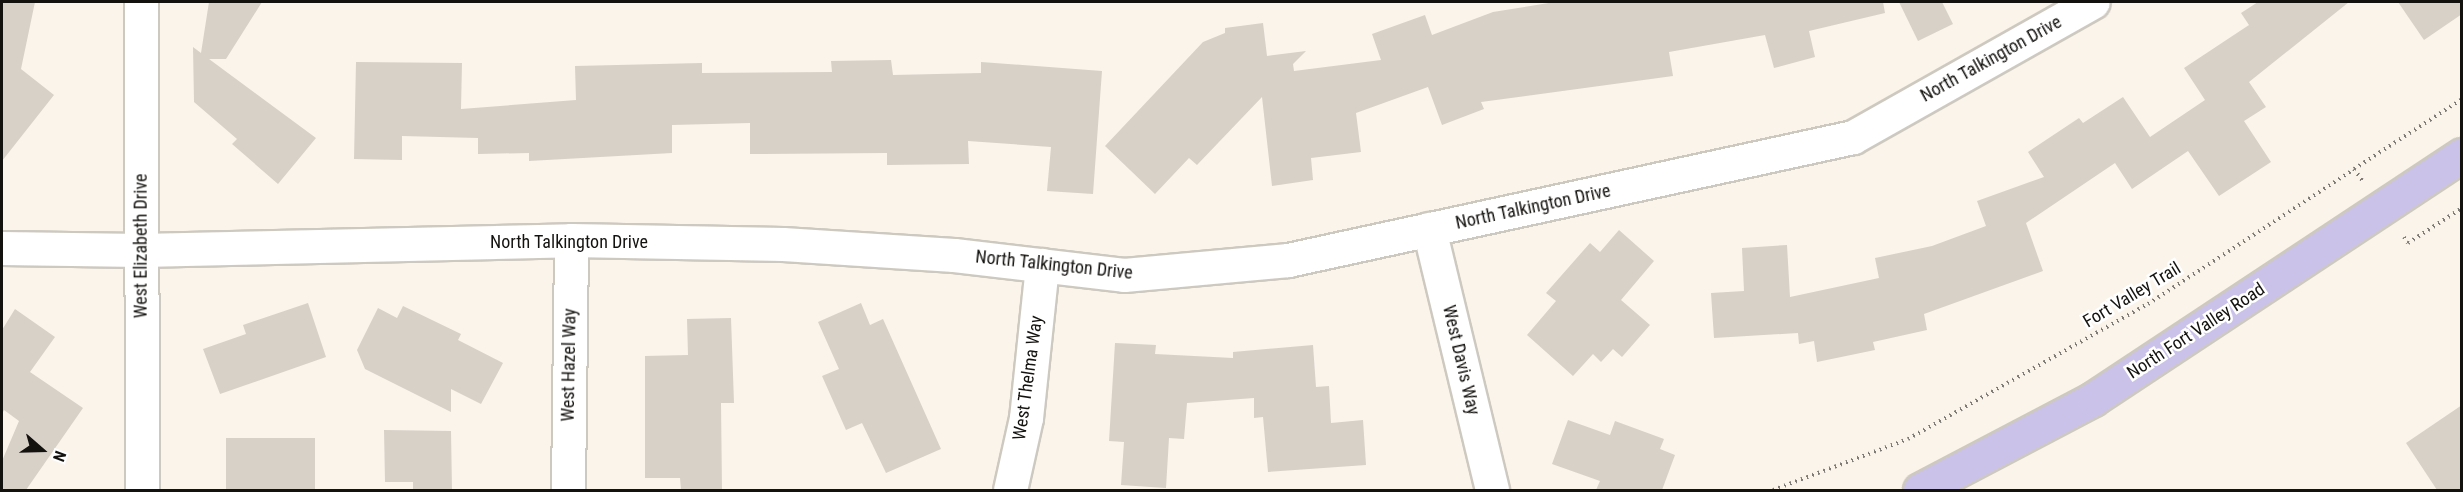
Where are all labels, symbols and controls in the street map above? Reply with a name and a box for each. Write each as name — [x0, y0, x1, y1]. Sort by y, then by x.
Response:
street label: North Talkington Drive — [1917, 11, 2065, 107]
street label: West Elizabeth Drive — [130, 174, 152, 318]
street label: North Talkington Drive — [1453, 180, 1613, 234]
street label: North Talkington Drive — [490, 231, 648, 253]
street label: North Talkington Drive — [974, 246, 1134, 284]
street label: Fort Valley Trail — [2079, 257, 2185, 333]
street label: North Fort Valley Road — [2123, 278, 2269, 384]
street label: West Davis Way — [1438, 303, 1484, 417]
street label: West Hazel Way — [557, 308, 581, 422]
street label: West Thelma Way — [1009, 314, 1047, 442]
north arrow — [12, 420, 72, 480]
text: N — [49, 448, 70, 464]

